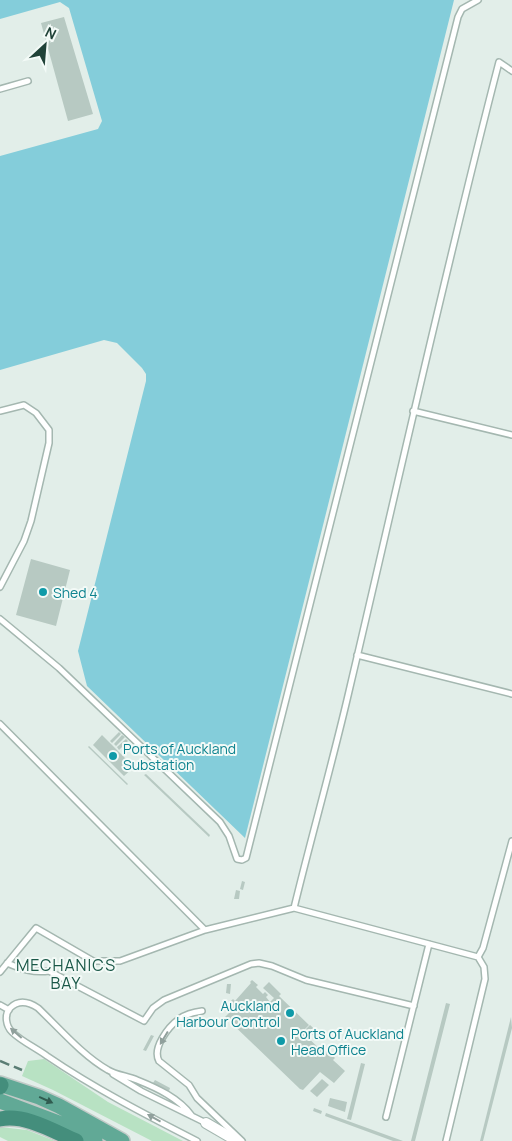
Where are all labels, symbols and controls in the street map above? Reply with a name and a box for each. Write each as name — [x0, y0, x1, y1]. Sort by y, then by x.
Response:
north arrow — [20, 20, 70, 70]
text: N — [42, 22, 60, 44]
place label: Shed 4 — [53, 583, 97, 602]
marker: Shed 4 — [37, 586, 49, 598]
place label: Ports of Auckland Substation — [123, 739, 236, 774]
marker: Ports of Auckland Substation — [107, 750, 119, 762]
district label: MECHANICS BAY — [16, 954, 116, 994]
place label: Auckland Harbour Control — [176, 996, 280, 1031]
marker: Auckland Harbour Control — [284, 1007, 296, 1019]
place label: Ports of Auckland Head Office — [291, 1024, 404, 1059]
one-way arrow — [9, 1028, 22, 1039]
one-way arrow — [159, 1031, 169, 1044]
marker: Ports of Auckland Head Office — [275, 1035, 287, 1047]
one-way arrow — [39, 1097, 53, 1105]
one-way arrow — [146, 1114, 161, 1122]

